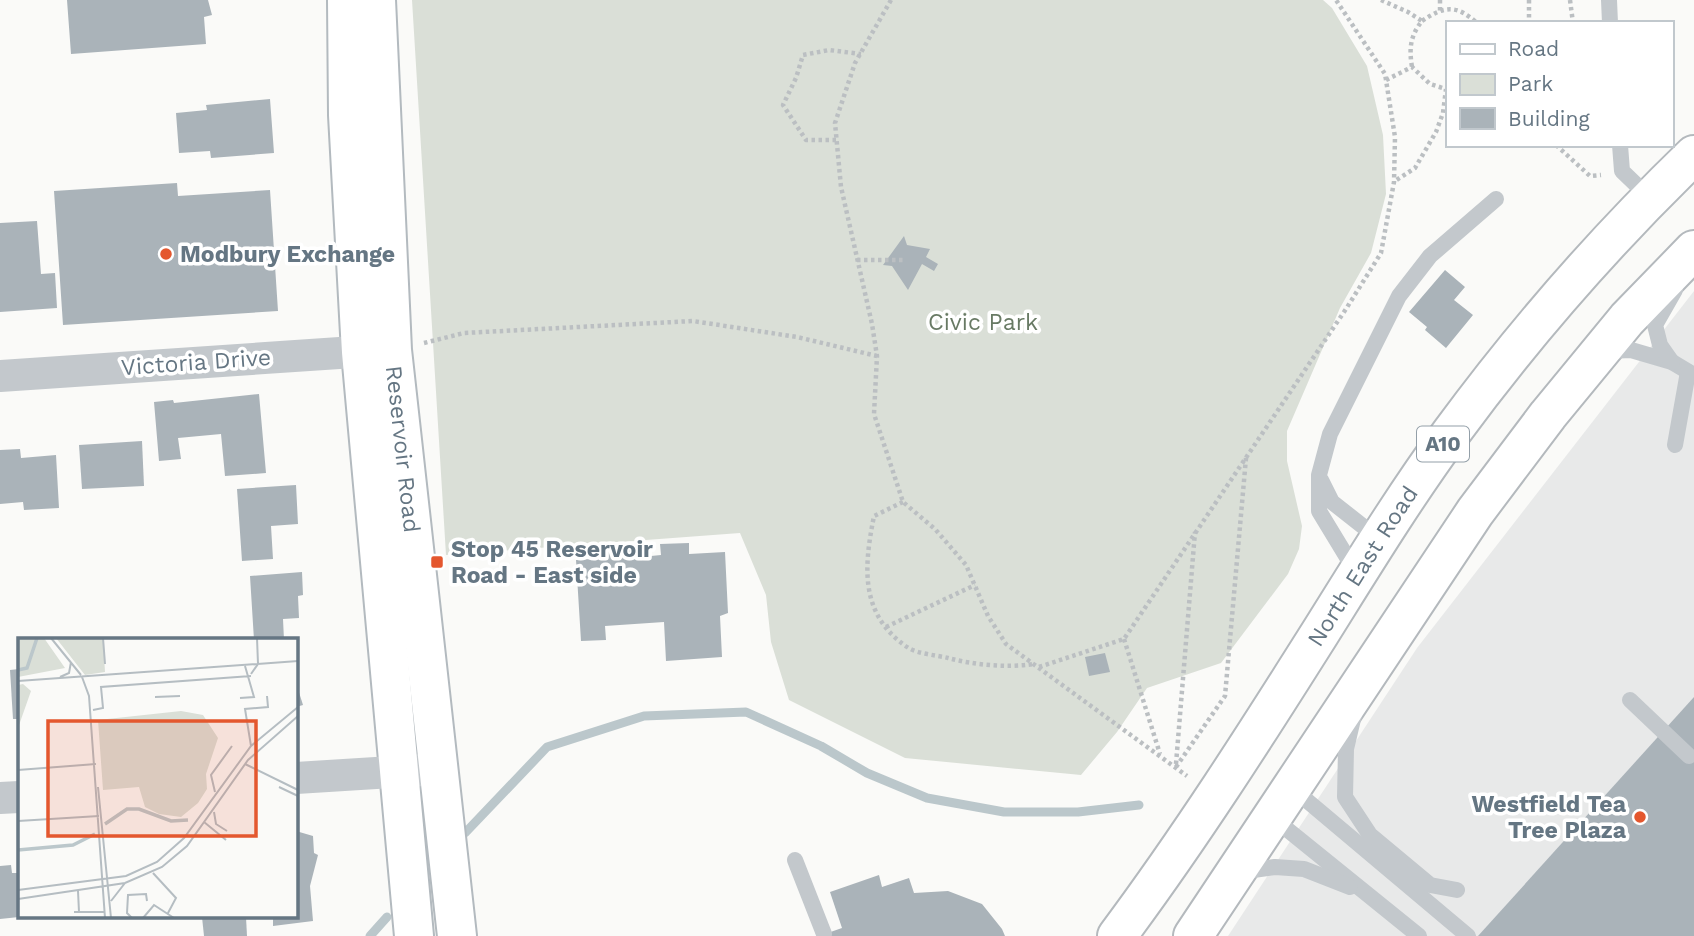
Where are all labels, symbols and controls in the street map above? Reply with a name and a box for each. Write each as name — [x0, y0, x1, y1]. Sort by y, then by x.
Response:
legend — [1446, 21, 1673, 147]
text: Road — [1508, 36, 1559, 61]
text: Park — [1508, 71, 1553, 96]
text: Building — [1508, 106, 1590, 131]
place label: Modbury Exchange — [180, 241, 395, 268]
marker: Modbury Exchange — [158, 246, 174, 262]
park label: Civic Park — [928, 309, 1038, 336]
street label: Victoria Drive — [120, 344, 272, 381]
street label: Reservoir Road — [380, 364, 425, 534]
road number: A10 — [1417, 426, 1469, 462]
street label: North East Road — [1302, 481, 1424, 651]
place label: Stop 45 Reservoir Road - East side — [451, 536, 653, 589]
marker: Stop 45 Reservoir Road - East side — [429, 554, 445, 570]
inset map — [18, 638, 298, 918]
place label: Westfield Tea Tree Plaza — [1472, 791, 1627, 844]
marker: Westfield Tea Tree Plaza — [1632, 809, 1648, 825]

